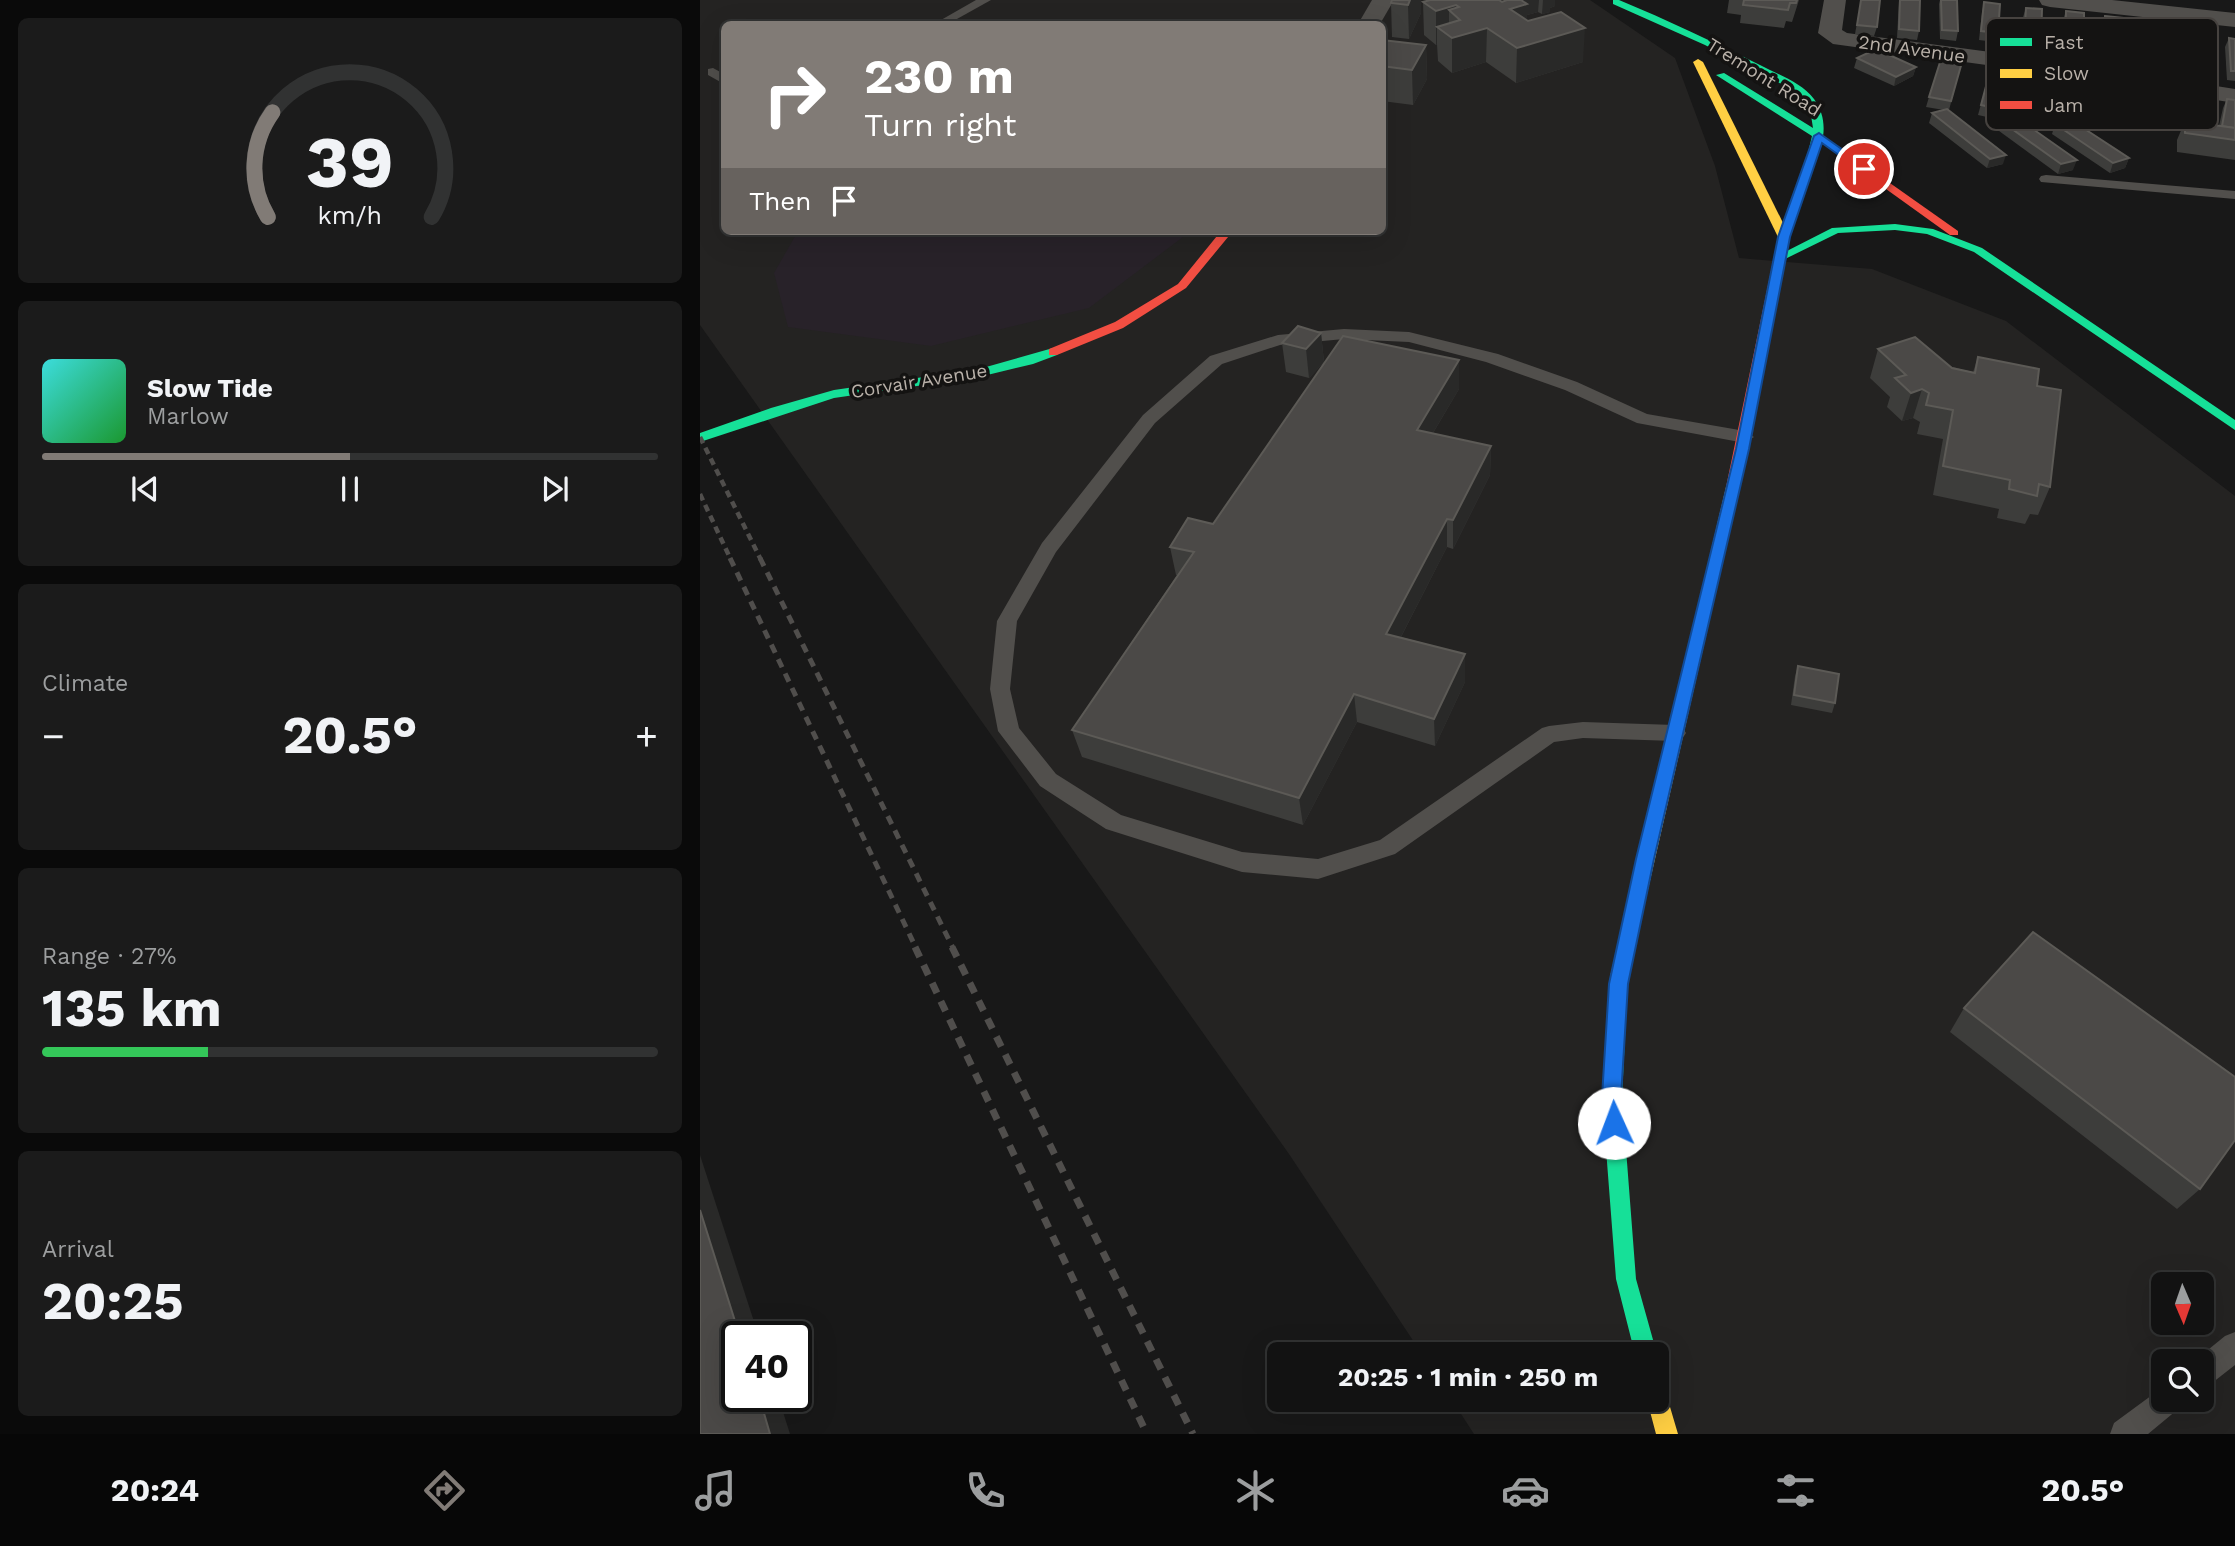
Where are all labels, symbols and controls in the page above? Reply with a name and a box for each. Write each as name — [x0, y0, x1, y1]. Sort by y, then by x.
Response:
legend — [1986, 18, 2218, 130]
street label: 2nd Avenue — [1857, 30, 1967, 68]
text: Fast — [2044, 31, 2083, 54]
street label: Tremont Road — [1703, 33, 1825, 121]
text: 230 m — [864, 47, 1014, 105]
icon: right — [749, 49, 840, 140]
text: Slow — [2044, 62, 2089, 85]
text: Jam — [2044, 94, 2083, 117]
text: Turn right — [864, 106, 1016, 144]
text: 39 — [306, 119, 394, 205]
pin — [1834, 139, 1894, 199]
icon: arrive — [1845, 150, 1883, 188]
icon: arrive — [825, 182, 863, 220]
text: Then — [749, 186, 811, 216]
text: km/h — [318, 200, 382, 229]
street label: Corvair Avenue — [849, 359, 989, 403]
text: Slow Tide — [147, 373, 273, 403]
text: Marlow — [147, 403, 229, 430]
icon: previous — [126, 470, 164, 508]
icon: pause — [331, 470, 369, 508]
icon: next — [536, 470, 574, 508]
text: Climate — [42, 670, 128, 697]
text: 20.5° — [282, 705, 418, 766]
text: − — [42, 714, 65, 758]
text: + — [635, 714, 658, 758]
text: Range · 27% — [42, 943, 176, 970]
text: 135 km — [42, 978, 222, 1039]
position arrow — [1577, 1086, 1651, 1160]
text: Arrival — [42, 1236, 114, 1263]
text: 20:25 — [42, 1271, 184, 1332]
north arrow — [2151, 1272, 2214, 1335]
map controls — [2151, 1272, 2214, 1412]
speed limit sign: 40 — [721, 1321, 812, 1412]
button: search — [2151, 1349, 2214, 1412]
text: 20:25 · 1 min · 250 m — [1338, 1362, 1598, 1392]
icon: directions — [420, 1466, 469, 1515]
icon: music — [691, 1466, 740, 1515]
icon: phone — [961, 1466, 1010, 1515]
icon: climate — [1231, 1466, 1280, 1515]
icon: car — [1501, 1466, 1550, 1515]
icon: filters — [1771, 1466, 1820, 1515]
text: 20:24 — [111, 1471, 199, 1509]
text: 20.5° — [2041, 1471, 2124, 1509]

